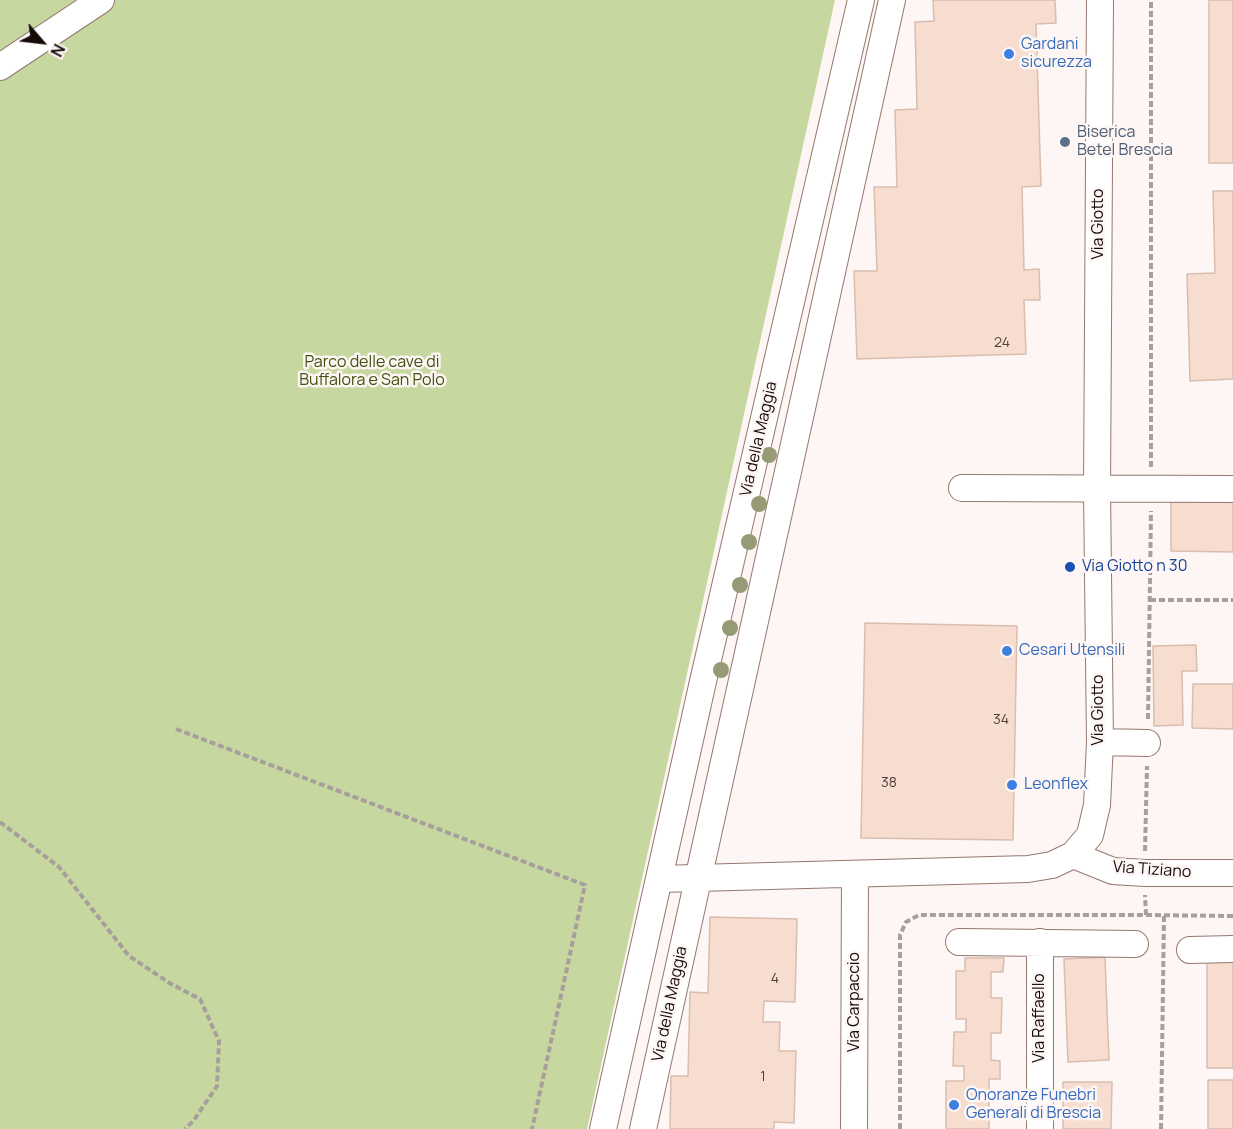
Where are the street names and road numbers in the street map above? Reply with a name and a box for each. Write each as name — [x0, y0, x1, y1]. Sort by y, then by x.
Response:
street label: Via Giotto — [1089, 189, 1109, 259]
street label: Via della Maggia — [736, 380, 782, 498]
street label: Via Giotto — [1089, 675, 1109, 745]
street label: Via Tiziano — [1112, 858, 1192, 882]
street label: Via della Maggia — [648, 945, 692, 1063]
street label: Via Carpaccio — [845, 952, 865, 1052]
street label: Via Raffaello — [1030, 973, 1050, 1063]

